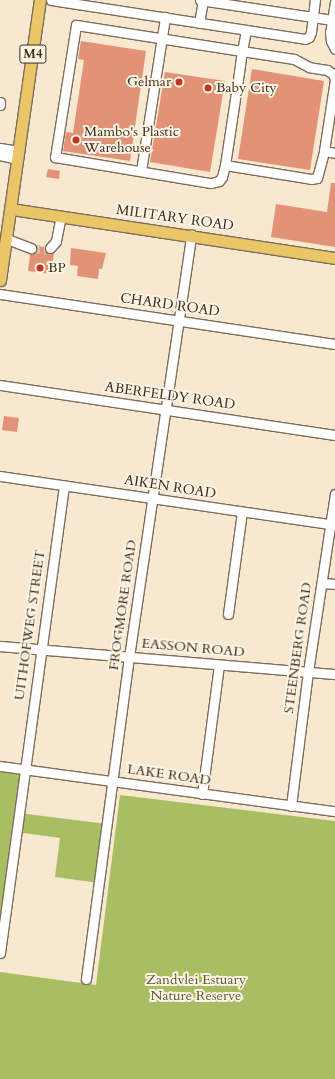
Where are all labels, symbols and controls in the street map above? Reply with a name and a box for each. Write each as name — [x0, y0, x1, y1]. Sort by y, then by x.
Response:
road number: M4 — [19, 43, 47, 65]
place label: Gelmar — [127, 74, 171, 90]
marker: Gelmar — [174, 77, 184, 87]
place label: Baby City — [216, 80, 277, 96]
marker: Baby City — [203, 83, 213, 93]
place label: Mambo's Plastic Warehouse — [84, 124, 179, 156]
marker: Mambo's Plastic Warehouse — [71, 135, 81, 145]
street label: MILITARY ROAD — [115, 201, 235, 235]
place label: BP — [48, 260, 66, 276]
marker: BP — [35, 263, 45, 273]
street label: CHARD ROAD — [119, 290, 221, 320]
street label: ABERFELDY ROAD — [104, 379, 236, 413]
street label: AIKEN ROAD — [123, 471, 217, 503]
street label: FROGMORE ROAD — [106, 539, 140, 671]
street label: UITHOFWEG STREET — [11, 549, 49, 701]
street label: STEENBERG ROAD — [280, 581, 316, 715]
street label: EASSON ROAD — [141, 635, 245, 661]
street label: LAKE ROAD — [126, 761, 212, 789]
park label: Zandvlei Estuary Nature Reserve — [146, 972, 246, 1004]

